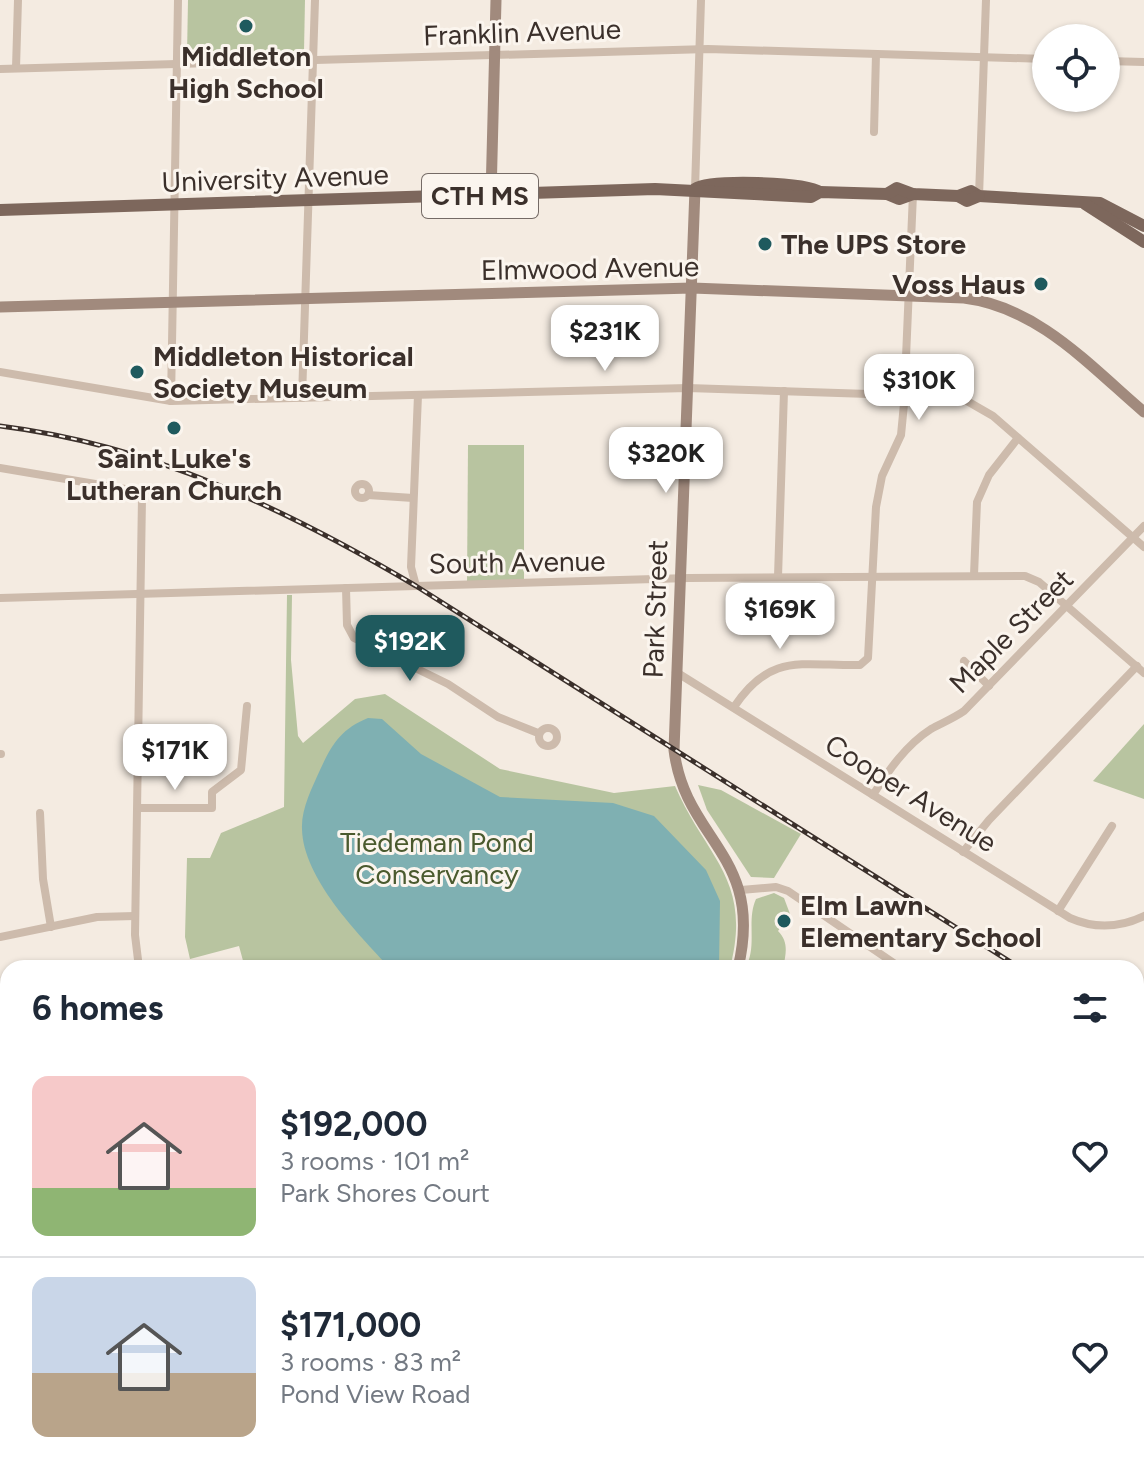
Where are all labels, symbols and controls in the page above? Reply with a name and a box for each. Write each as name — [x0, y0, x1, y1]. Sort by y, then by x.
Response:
street label: Franklin Avenue — [423, 12, 621, 52]
marker: Middleton High School — [237, 17, 255, 35]
map controls — [1032, 24, 1120, 112]
button: locate — [1032, 24, 1120, 112]
place label: Middleton High School — [168, 39, 324, 105]
street label: University Avenue — [161, 157, 389, 199]
road number: CTH MS — [422, 174, 538, 218]
place label: The UPS Store — [781, 227, 966, 261]
marker: The UPS Store — [756, 235, 774, 253]
street label: Elmwood Avenue — [480, 249, 700, 287]
place label: Voss Haus — [892, 267, 1025, 301]
marker: Voss Haus — [1032, 275, 1050, 293]
pin: $231K — [549, 305, 661, 373]
text: $231K — [569, 315, 641, 347]
place label: Middleton Historical Society Museum — [153, 339, 414, 405]
pin: $310K — [863, 354, 975, 422]
marker: Middleton Historical Society Museum — [128, 363, 146, 381]
text: $310K — [882, 364, 956, 396]
marker: Saint Luke's Lutheran Church — [165, 419, 183, 437]
pin: $320K — [610, 427, 722, 495]
text: $320K — [627, 437, 705, 469]
place label: Saint Luke's Lutheran Church — [66, 441, 282, 507]
street label: Park Street — [636, 539, 674, 679]
street label: South Avenue — [428, 543, 606, 581]
street label: Maple Street — [942, 562, 1080, 700]
pin: $169K — [724, 583, 836, 651]
text: $169K — [744, 593, 816, 625]
pin: $192K — [354, 615, 466, 683]
text: $192K — [374, 625, 446, 657]
pin: $171K — [119, 724, 231, 792]
street label: Cooper Avenue — [819, 727, 1003, 859]
text: $171K — [141, 734, 209, 766]
park label: Tiedeman Pond Conservancy — [340, 825, 534, 891]
place label: Elm Lawn Elementary School — [800, 888, 1042, 954]
marker: Elm Lawn Elementary School — [775, 912, 793, 930]
icon: filters — [1068, 986, 1112, 1030]
text: 6 homes — [32, 988, 163, 1029]
text: $192,000 — [280, 1104, 427, 1145]
icon: home — [96, 1108, 192, 1204]
icon: heart — [1068, 1134, 1112, 1178]
text: 3 rooms · 101 m² — [280, 1145, 469, 1177]
text: Park Shores Court — [280, 1177, 490, 1209]
text: $171,000 — [280, 1305, 421, 1346]
icon: home — [96, 1309, 192, 1405]
icon: heart — [1068, 1335, 1112, 1379]
text: 3 rooms · 83 m² — [280, 1346, 461, 1378]
text: Pond View Road — [280, 1378, 471, 1410]

